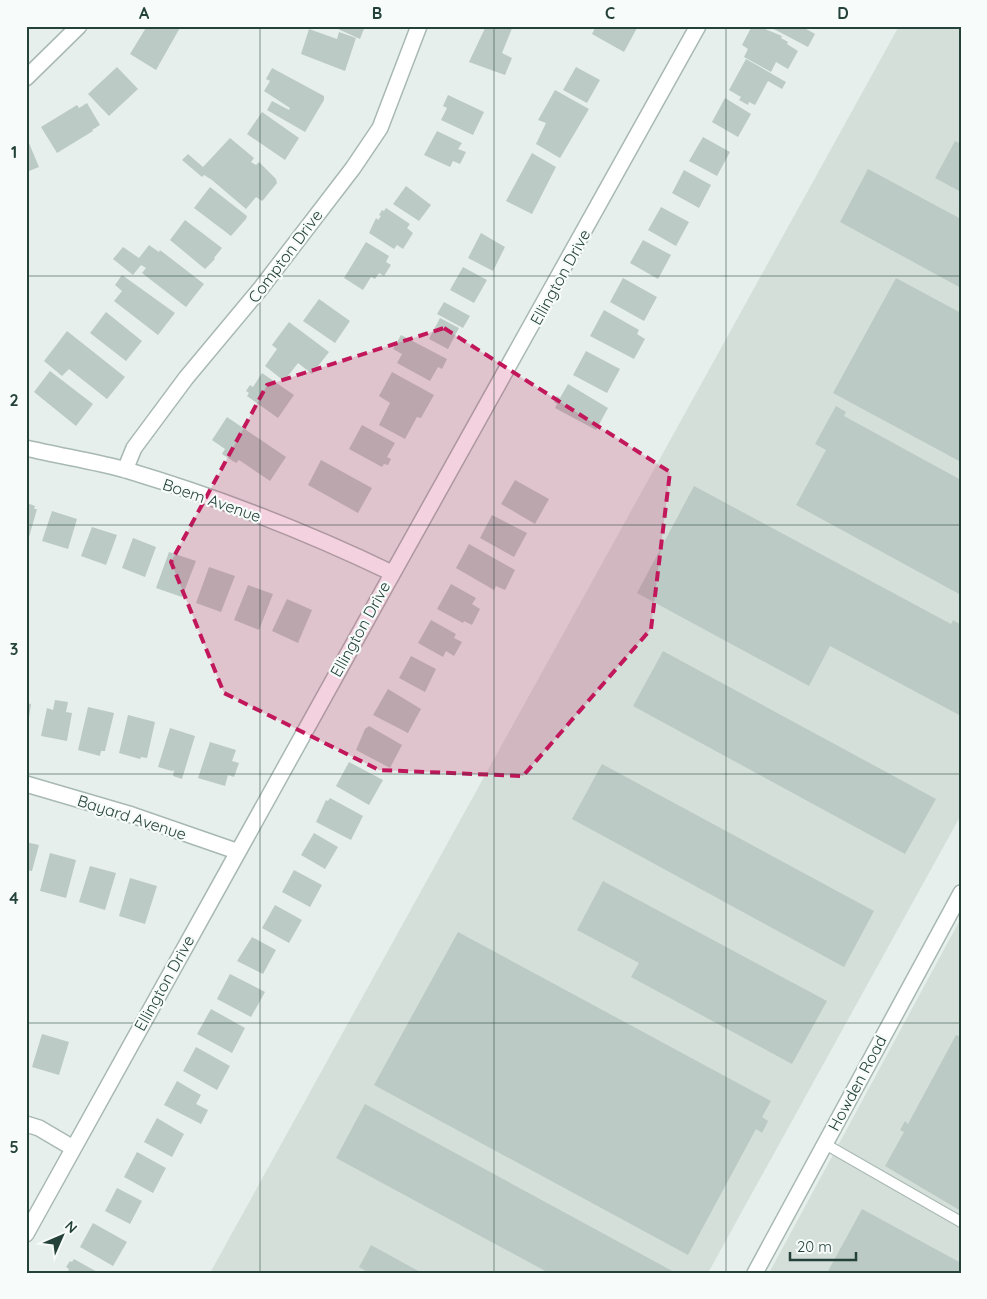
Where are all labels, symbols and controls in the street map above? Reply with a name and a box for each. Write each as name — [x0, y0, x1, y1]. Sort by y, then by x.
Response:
text: A — [139, 3, 150, 23]
text: B — [372, 3, 382, 23]
text: C — [605, 3, 615, 23]
text: D — [837, 3, 849, 23]
text: 1 — [11, 142, 17, 162]
street label: Compton Drive — [243, 205, 327, 307]
street label: Ellington Drive — [525, 226, 595, 328]
text: 2 — [9, 390, 19, 410]
street label: Boem Avenue — [160, 474, 264, 526]
street label: Ellington Drive — [325, 578, 395, 680]
text: 3 — [10, 639, 18, 659]
street label: Bayard Avenue — [75, 790, 189, 844]
text: 4 — [9, 888, 19, 908]
street label: Ellington Drive — [129, 932, 199, 1034]
street label: Howden Road — [823, 1032, 891, 1134]
text: 5 — [9, 1137, 19, 1157]
north arrow — [38, 1212, 88, 1262]
text: N — [61, 1217, 81, 1237]
scale bar — [790, 1229, 856, 1261]
text: 20 m — [797, 1237, 832, 1256]

